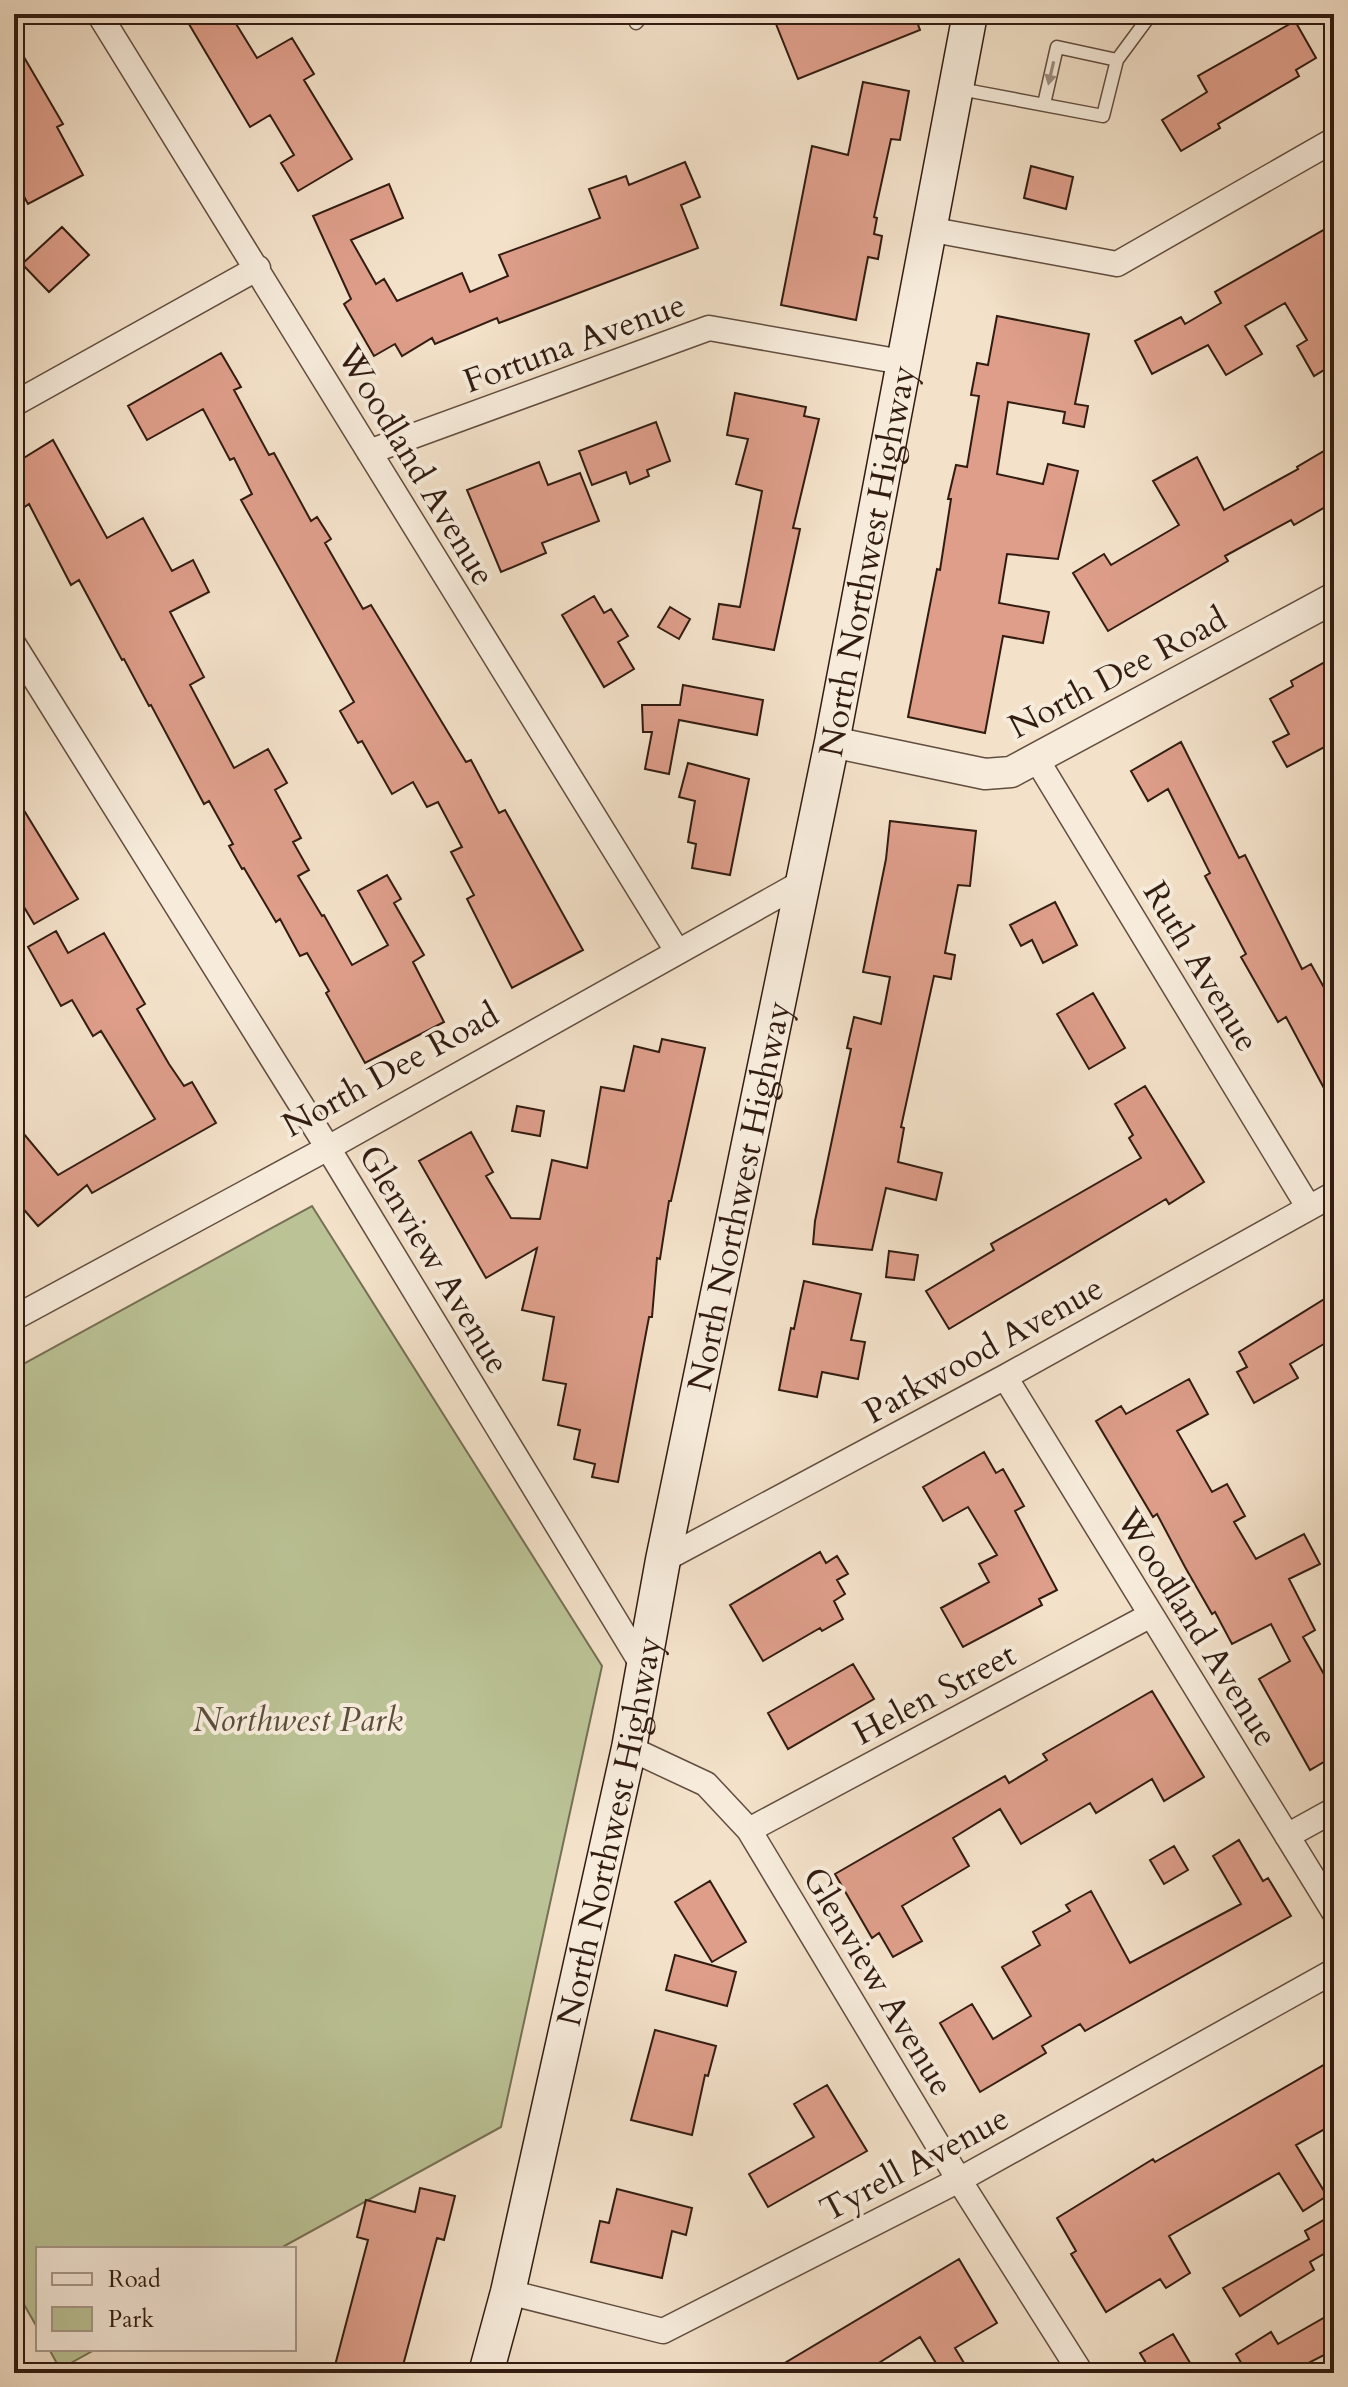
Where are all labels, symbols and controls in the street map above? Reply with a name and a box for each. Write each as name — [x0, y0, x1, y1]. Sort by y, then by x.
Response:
one-way arrow — [1045, 60, 1057, 85]
street label: Fortuna Avenue — [457, 281, 692, 404]
street label: Woodland Avenue — [326, 336, 506, 594]
street label: North Northwest Highway — [808, 362, 927, 760]
street label: North Dee Road — [1000, 596, 1235, 750]
street label: Ruth Avenue — [1132, 873, 1270, 1060]
street label: North Dee Road — [274, 991, 507, 1148]
street label: North Northwest Highway — [676, 997, 802, 1395]
street label: Glenview Avenue — [348, 1137, 521, 1382]
street label: Parkwood Avenue — [856, 1265, 1111, 1435]
street label: Woodland Avenue — [1105, 1499, 1289, 1755]
street label: North Northwest Highway — [546, 1632, 673, 2030]
street label: Helen Street — [845, 1632, 1024, 1756]
park label: Northwest Park — [193, 1697, 403, 1743]
street label: Glenview Avenue — [792, 1859, 965, 2104]
street label: Tyrell Avenue — [812, 2095, 1017, 2233]
legend — [36, 2247, 296, 2351]
text: Road — [108, 2263, 161, 2296]
text: Park — [108, 2303, 154, 2336]

